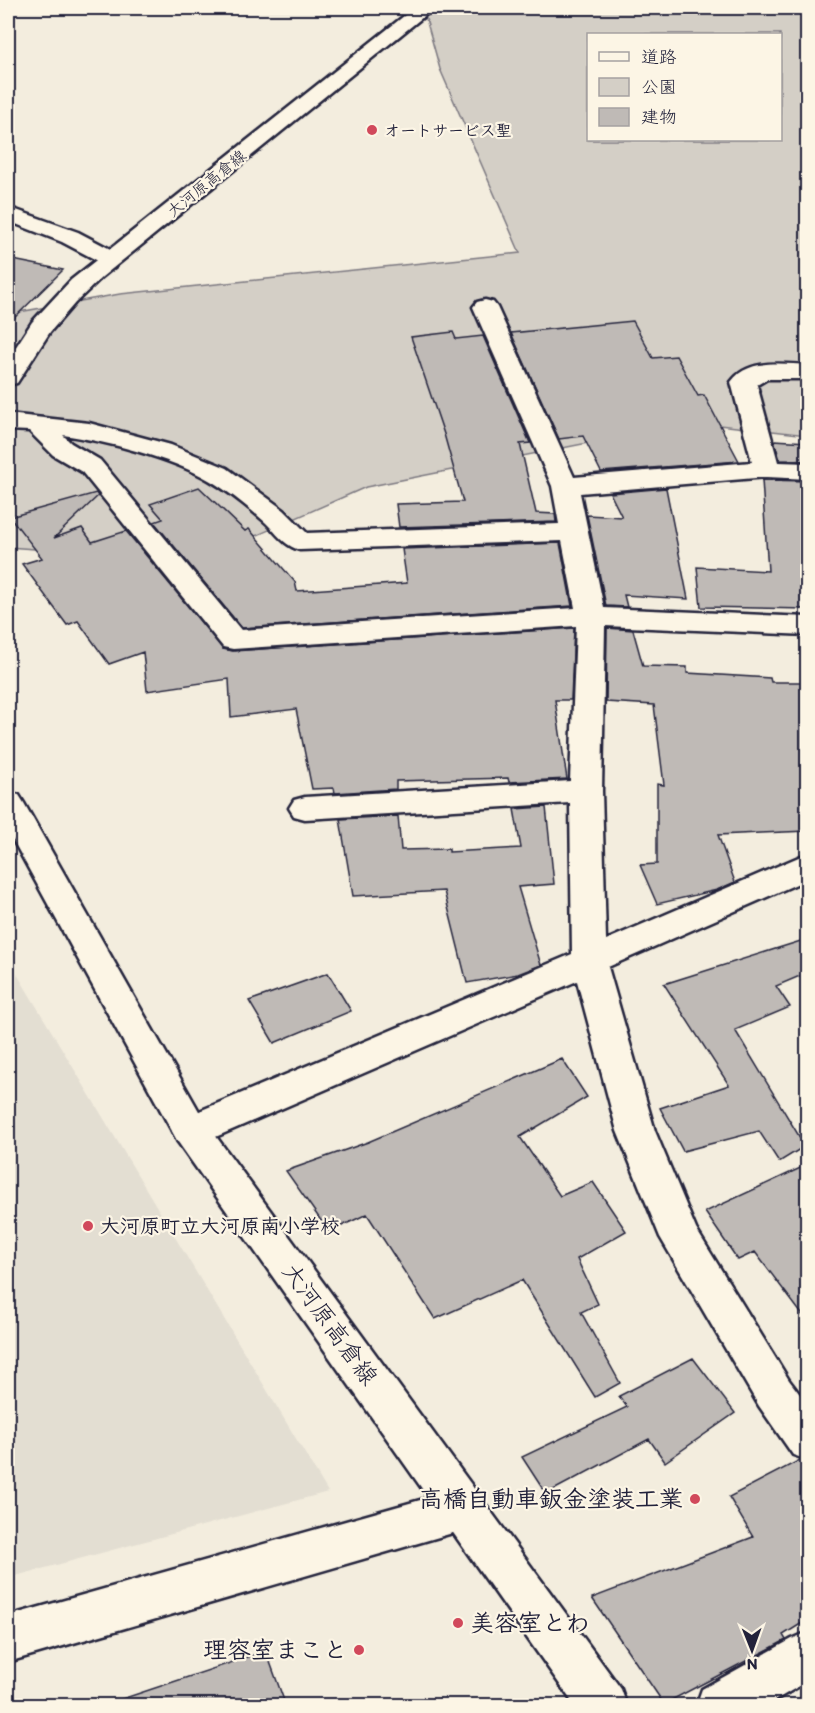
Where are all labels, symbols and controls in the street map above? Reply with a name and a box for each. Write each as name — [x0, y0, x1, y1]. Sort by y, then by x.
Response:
legend — [587, 33, 782, 141]
text: 道路 — [641, 46, 677, 68]
text: 公園 — [641, 76, 677, 98]
text: 建物 — [641, 106, 677, 128]
place label: オートサービス聖 — [384, 121, 512, 140]
marker: オートサービス聖 — [365, 123, 379, 137]
street label: 大河原高倉線 — [163, 146, 250, 221]
place label: 大河原町立大河原南小学校 — [100, 1214, 340, 1238]
marker: 大河原町立大河原南小学校 — [81, 1219, 95, 1233]
street label: 大河原高倉線 — [276, 1257, 384, 1390]
place label: 高橋自動車鈑金塗装工業 — [419, 1484, 683, 1513]
marker: 高橋自動車鈑金塗装工業 — [688, 1492, 702, 1506]
place label: 美容室とわ — [470, 1608, 590, 1637]
marker: 美容室とわ — [451, 1616, 465, 1630]
north arrow — [722, 1620, 782, 1680]
place label: 理容室まこと — [203, 1635, 347, 1664]
marker: 理容室まこと — [352, 1643, 366, 1657]
text: N — [747, 1655, 758, 1674]

